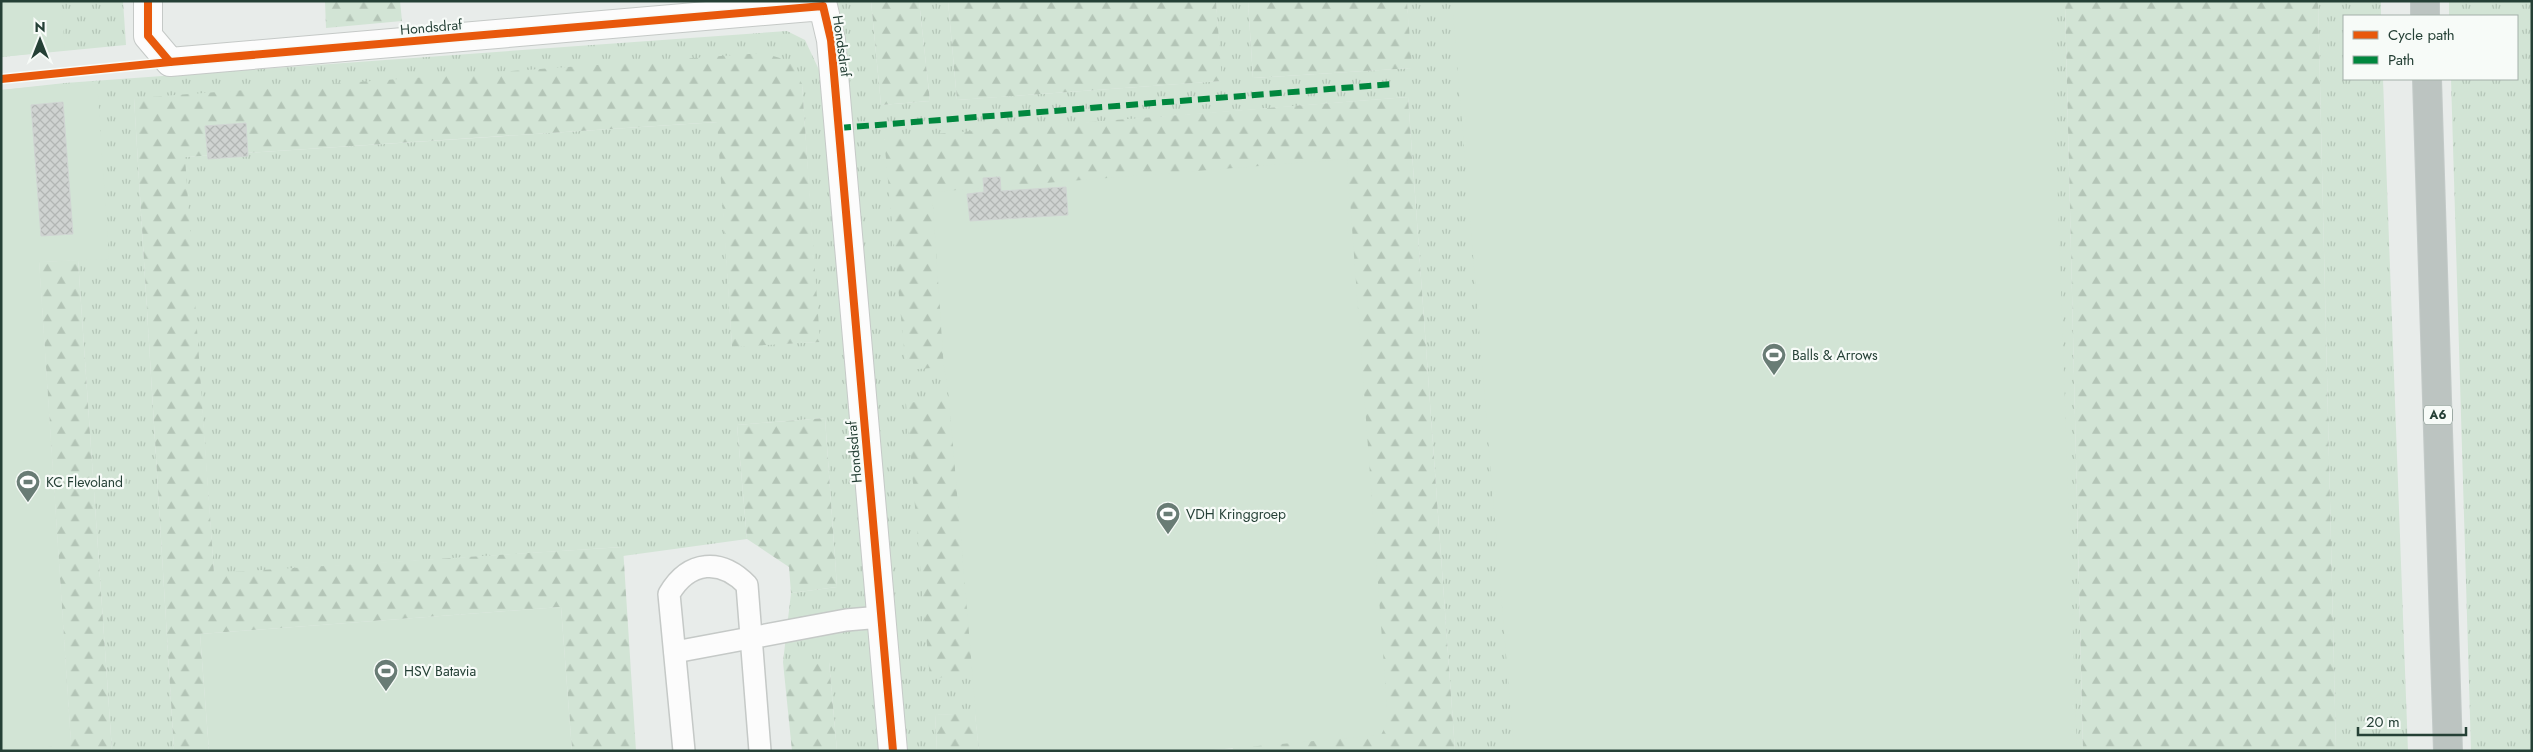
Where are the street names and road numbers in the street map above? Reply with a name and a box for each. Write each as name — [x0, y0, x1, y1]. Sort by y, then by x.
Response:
street label: Hondsdraf — [399, 14, 464, 40]
street label: Hondsdraf — [828, 14, 856, 79]
road number: A6 — [2424, 406, 2452, 424]
street label: Hondsdraf — [841, 419, 867, 484]

